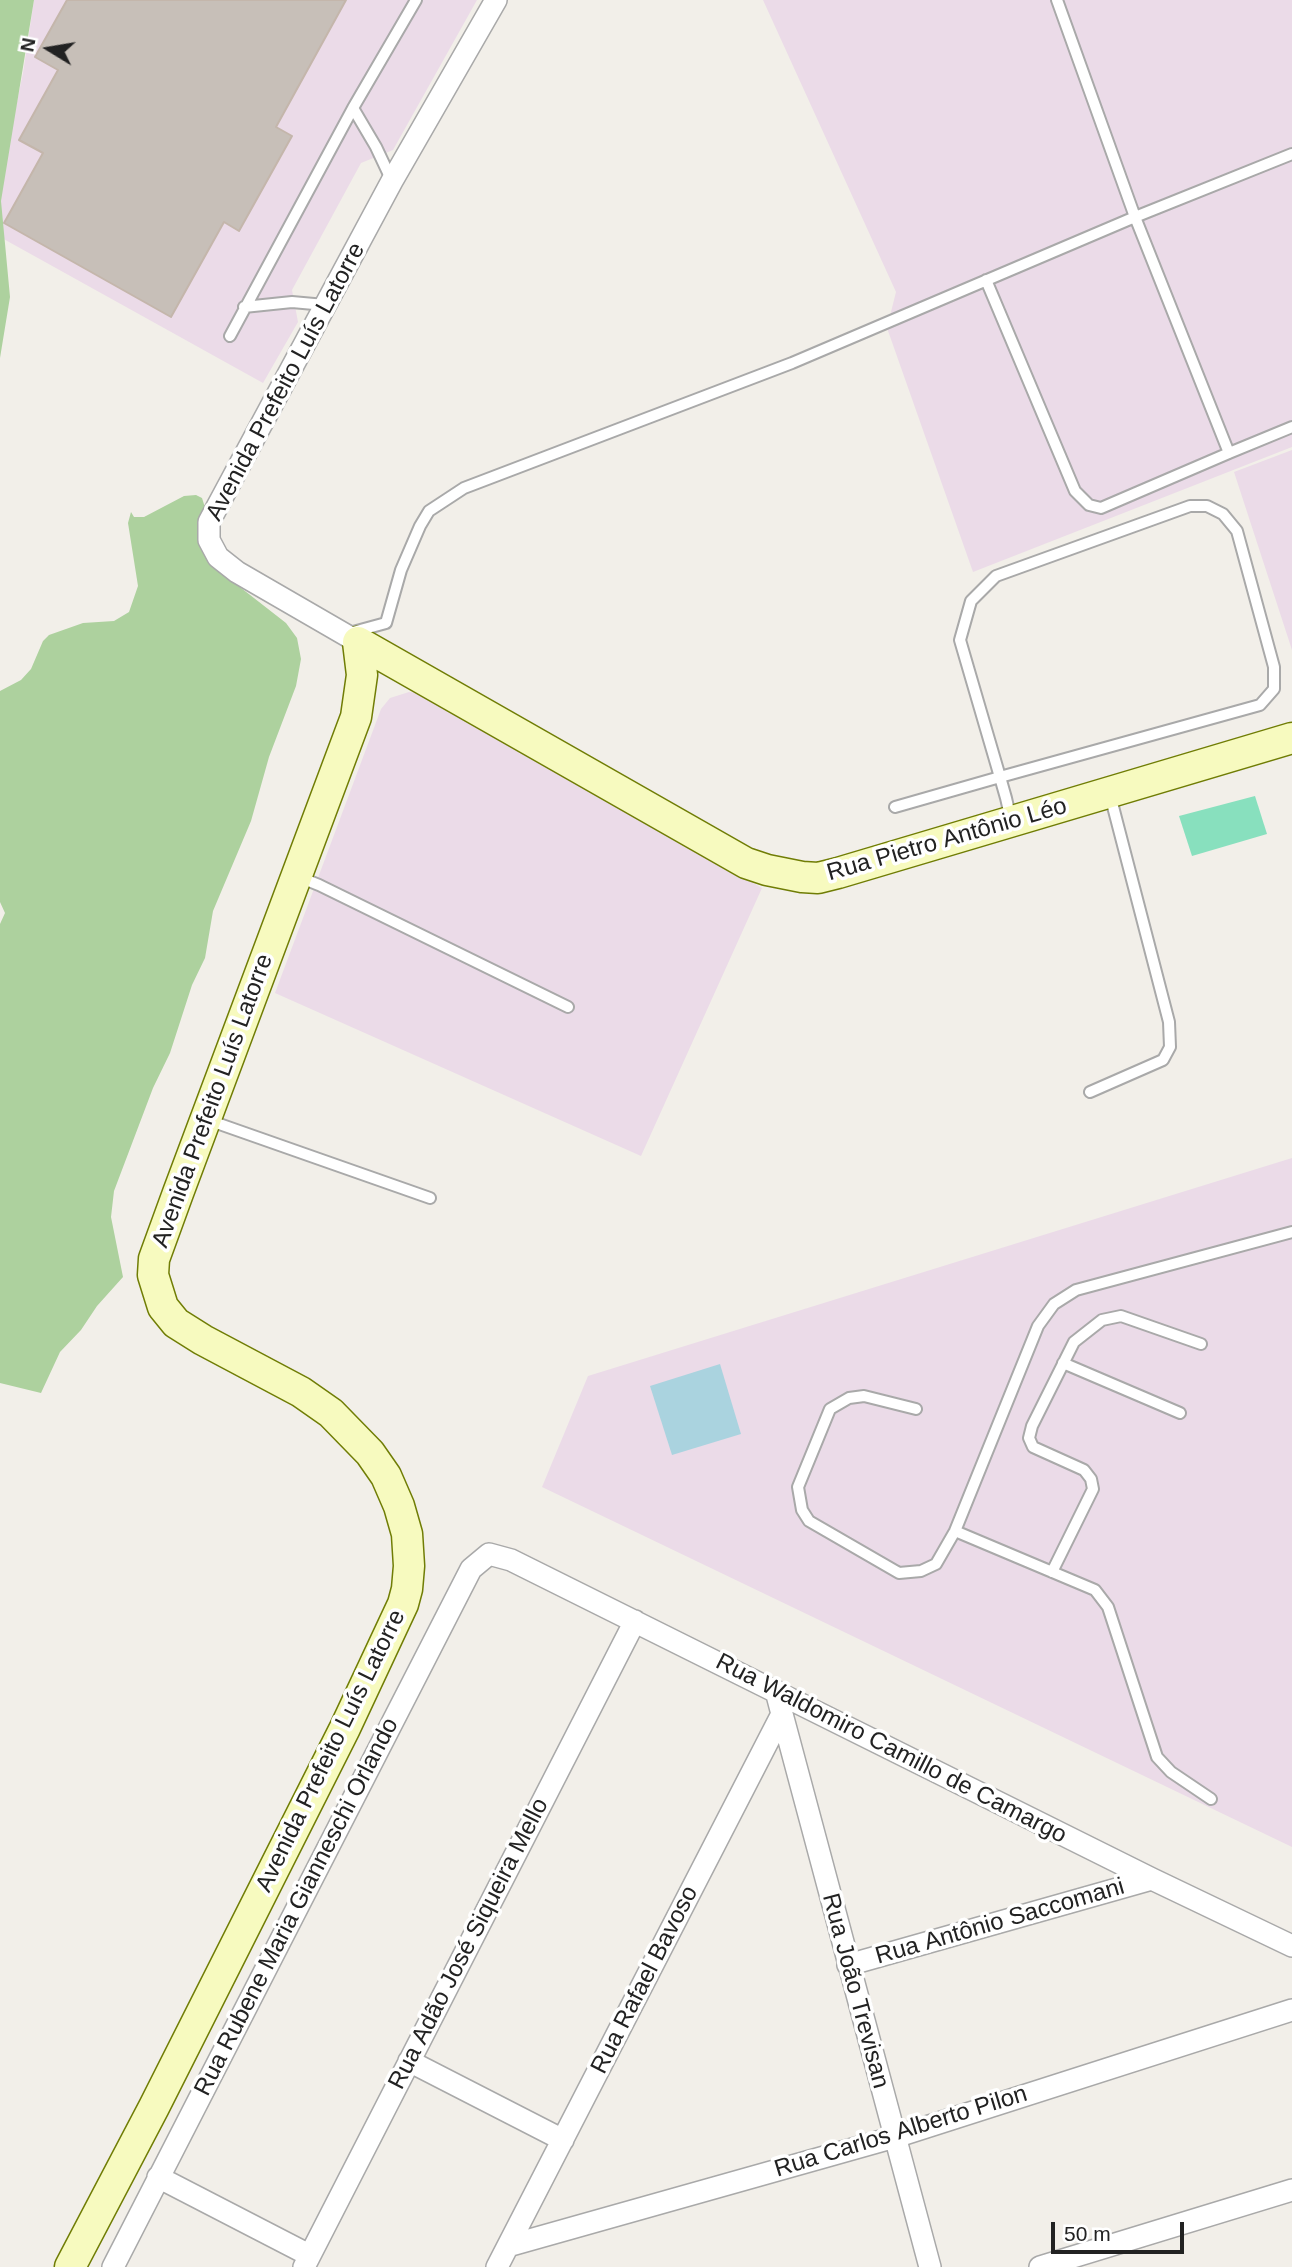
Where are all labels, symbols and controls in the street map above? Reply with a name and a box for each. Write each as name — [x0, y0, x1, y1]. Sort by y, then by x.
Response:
north arrow — [14, 14, 84, 84]
text: N — [16, 36, 40, 54]
street label: Avenida Prefeito Luís Latorre — [200, 238, 372, 526]
street label: Rua Pietro Antônio Léo — [824, 792, 1070, 888]
street label: Avenida Prefeito Luís Latorre — [146, 950, 280, 1252]
street label: Avenida Prefeito Luís Latorre — [250, 1605, 412, 1897]
street label: Rua Waldomiro Camillo de Camargo — [711, 1648, 1071, 1850]
street label: Rua Rubene Maria Gianneschi Orlando — [189, 1713, 405, 2101]
street label: Rua Adão José Siqueira Mello — [383, 1794, 555, 2094]
street label: Rua Antônio Saccomani — [872, 1873, 1128, 1971]
street label: Rua Rafael Bavoso — [585, 1881, 705, 2079]
street label: Rua João Trevisan — [815, 1890, 895, 2092]
street label: Rua Carlos Alberto Pilon — [771, 2080, 1031, 2184]
scale bar — [1054, 2208, 1187, 2252]
text: 50 m — [1064, 2222, 1111, 2245]

